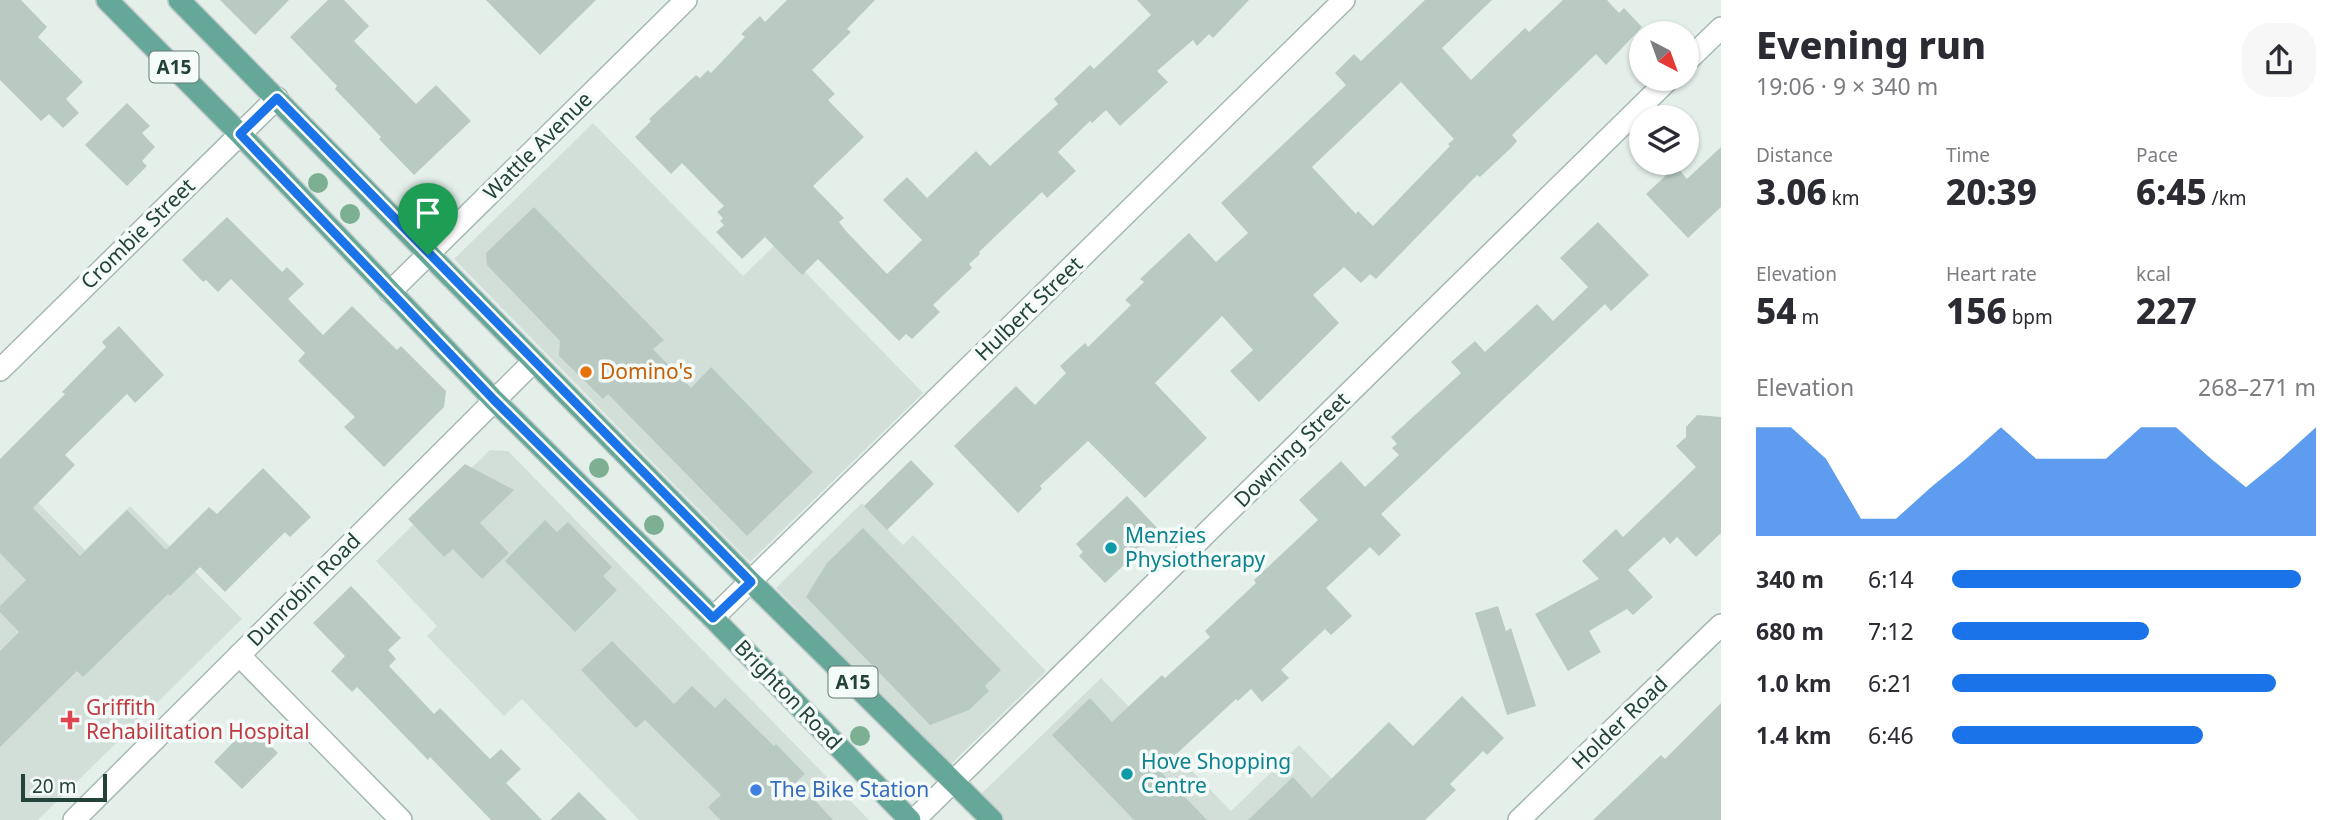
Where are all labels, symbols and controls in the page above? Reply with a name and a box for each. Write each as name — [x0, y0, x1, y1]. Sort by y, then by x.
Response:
text: Evening run — [1756, 18, 1986, 70]
north arrow — [1629, 21, 1699, 91]
map controls — [1629, 21, 1699, 175]
button: share — [2242, 23, 2316, 97]
road number: A15 — [150, 52, 198, 82]
text: 19:06 · 9 × 340 m — [1756, 70, 1938, 102]
street label: Wattle Avenue — [477, 85, 598, 206]
button: layers — [1629, 105, 1699, 175]
text: Distance — [1756, 142, 1833, 168]
text: Time — [1946, 142, 1990, 168]
text: Pace — [2136, 142, 2178, 168]
text: 3.06 — [1756, 168, 1827, 215]
text: 20:39 — [1946, 168, 2037, 215]
text: 6:45 — [2136, 168, 2207, 215]
street label: Crombie Street — [74, 171, 201, 295]
pin — [398, 183, 458, 255]
text: km — [1827, 185, 1860, 211]
text: /km — [2207, 185, 2247, 211]
icon: arrive — [409, 194, 447, 232]
street label: Hulbert Street — [969, 250, 1088, 367]
text: Elevation — [1756, 261, 1837, 287]
text: Heart rate — [1946, 261, 2037, 287]
text: kcal — [2136, 261, 2171, 287]
text: 54 — [1756, 287, 1796, 334]
text: 156 — [1946, 287, 2007, 334]
text: 227 — [2136, 287, 2197, 334]
text: m — [1796, 304, 1819, 330]
text: bpm — [2007, 304, 2053, 330]
place label: Domino's — [600, 357, 693, 385]
marker: Domino's — [578, 364, 594, 380]
text: Elevation — [1756, 371, 1854, 403]
text: 268–271 m — [2198, 371, 2316, 403]
street label: Downing Street — [1227, 385, 1355, 513]
place label: Menzies Physiotherapy — [1125, 521, 1266, 573]
street label: Dunrobin Road — [241, 527, 366, 652]
marker: Menzies Physiotherapy — [1103, 540, 1119, 556]
text: 340 m — [1756, 563, 1824, 595]
text: 6:14 — [1868, 563, 1914, 595]
text: 680 m — [1756, 615, 1824, 647]
text: 7:12 — [1868, 615, 1914, 647]
street label: Brighton Road — [729, 633, 848, 755]
road number: A15 — [828, 666, 878, 698]
text: 1.0 km — [1756, 667, 1831, 699]
text: 6:21 — [1868, 667, 1914, 699]
street label: Holder Road — [1565, 669, 1673, 775]
place label: Griffith Rehabilitation Hospital — [86, 693, 310, 745]
marker: Griffith Rehabilitation Hospital — [60, 710, 80, 730]
text: 1.4 km — [1756, 719, 1831, 751]
text: 6:46 — [1868, 719, 1914, 751]
place label: Hove Shopping Centre — [1141, 747, 1291, 799]
marker: Hove Shopping Centre — [1119, 766, 1135, 782]
scale bar — [21, 771, 107, 803]
text: 20 m — [32, 773, 76, 799]
place label: The Bike Station — [770, 775, 929, 803]
marker: The Bike Station — [748, 782, 764, 798]

